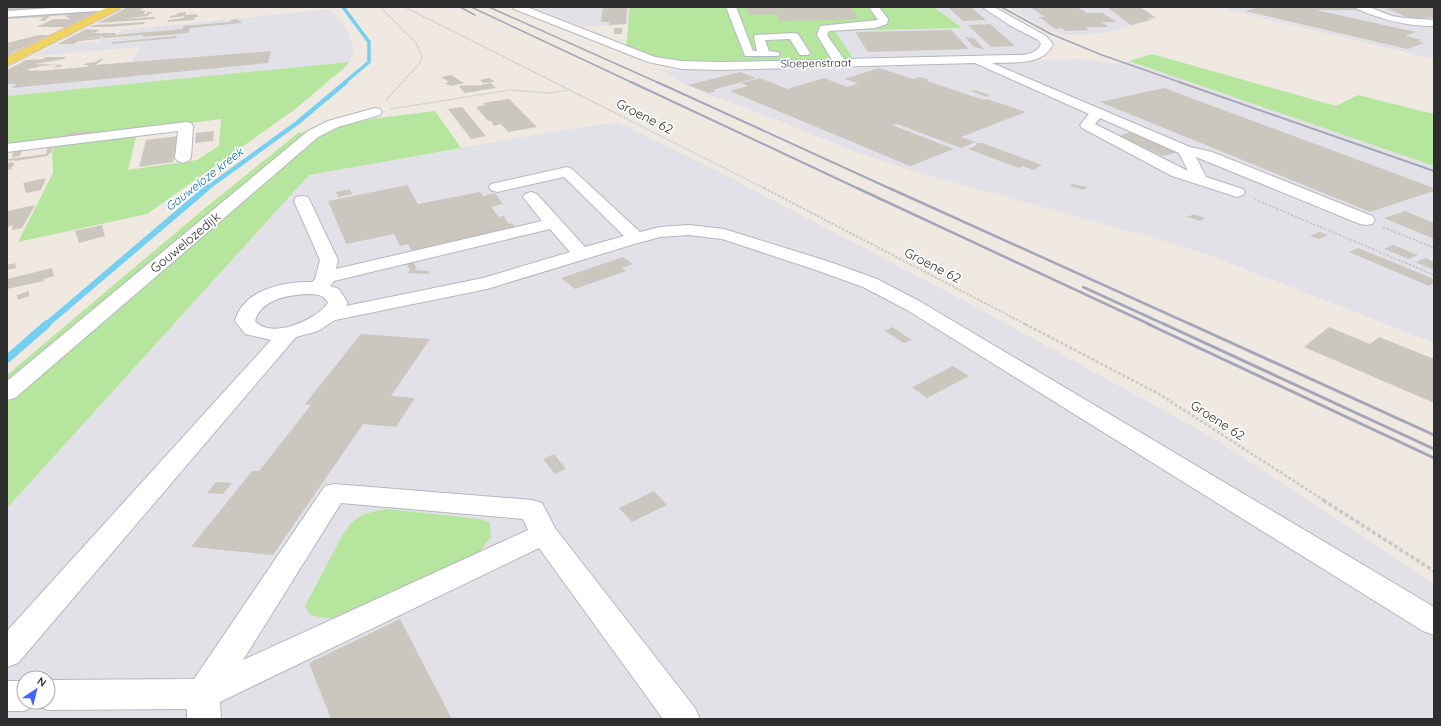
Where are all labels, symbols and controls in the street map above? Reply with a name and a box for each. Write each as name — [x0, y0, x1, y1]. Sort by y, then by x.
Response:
street label: Sloepenstraat — [780, 55, 852, 71]
street label: Groene 62 — [614, 95, 676, 137]
water label: Gauweloze kreek — [162, 143, 247, 214]
street label: Gouwelozedijk — [147, 208, 223, 276]
street label: Groene 62 — [902, 244, 964, 286]
street label: Groene 62 — [1188, 397, 1248, 443]
north arrow — [16, 670, 56, 710]
text: N — [34, 674, 49, 690]

